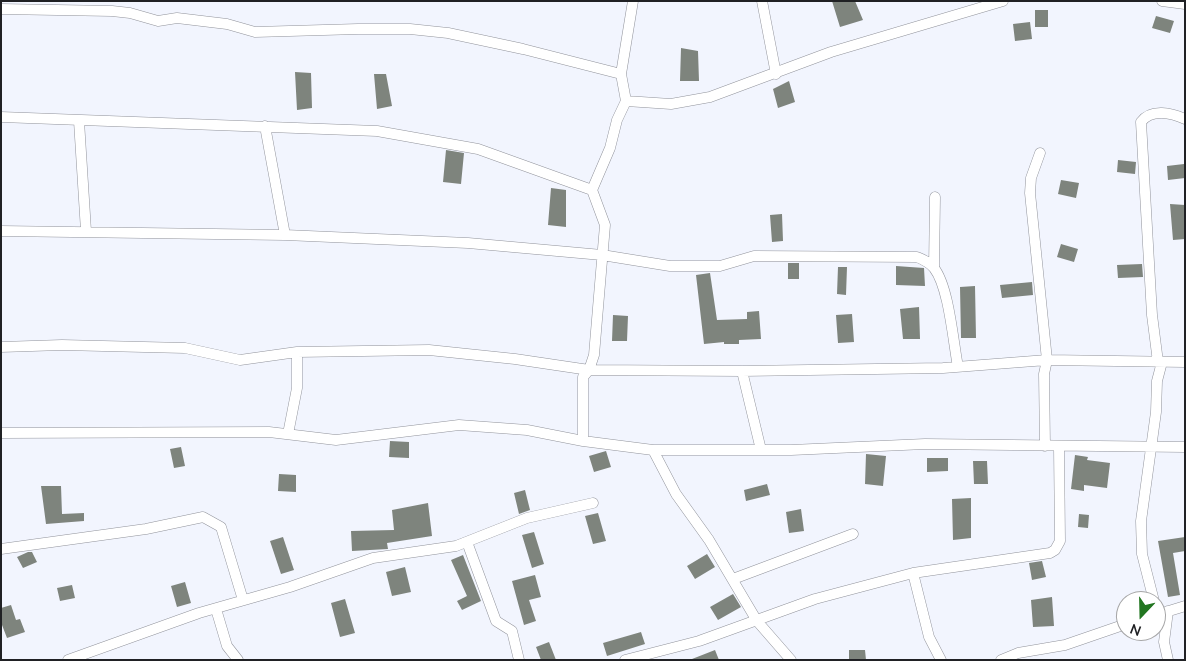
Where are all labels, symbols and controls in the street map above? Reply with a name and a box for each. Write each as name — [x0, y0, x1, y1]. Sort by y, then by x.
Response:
north arrow — [1116, 591, 1166, 641]
text: N — [1128, 619, 1144, 640]

